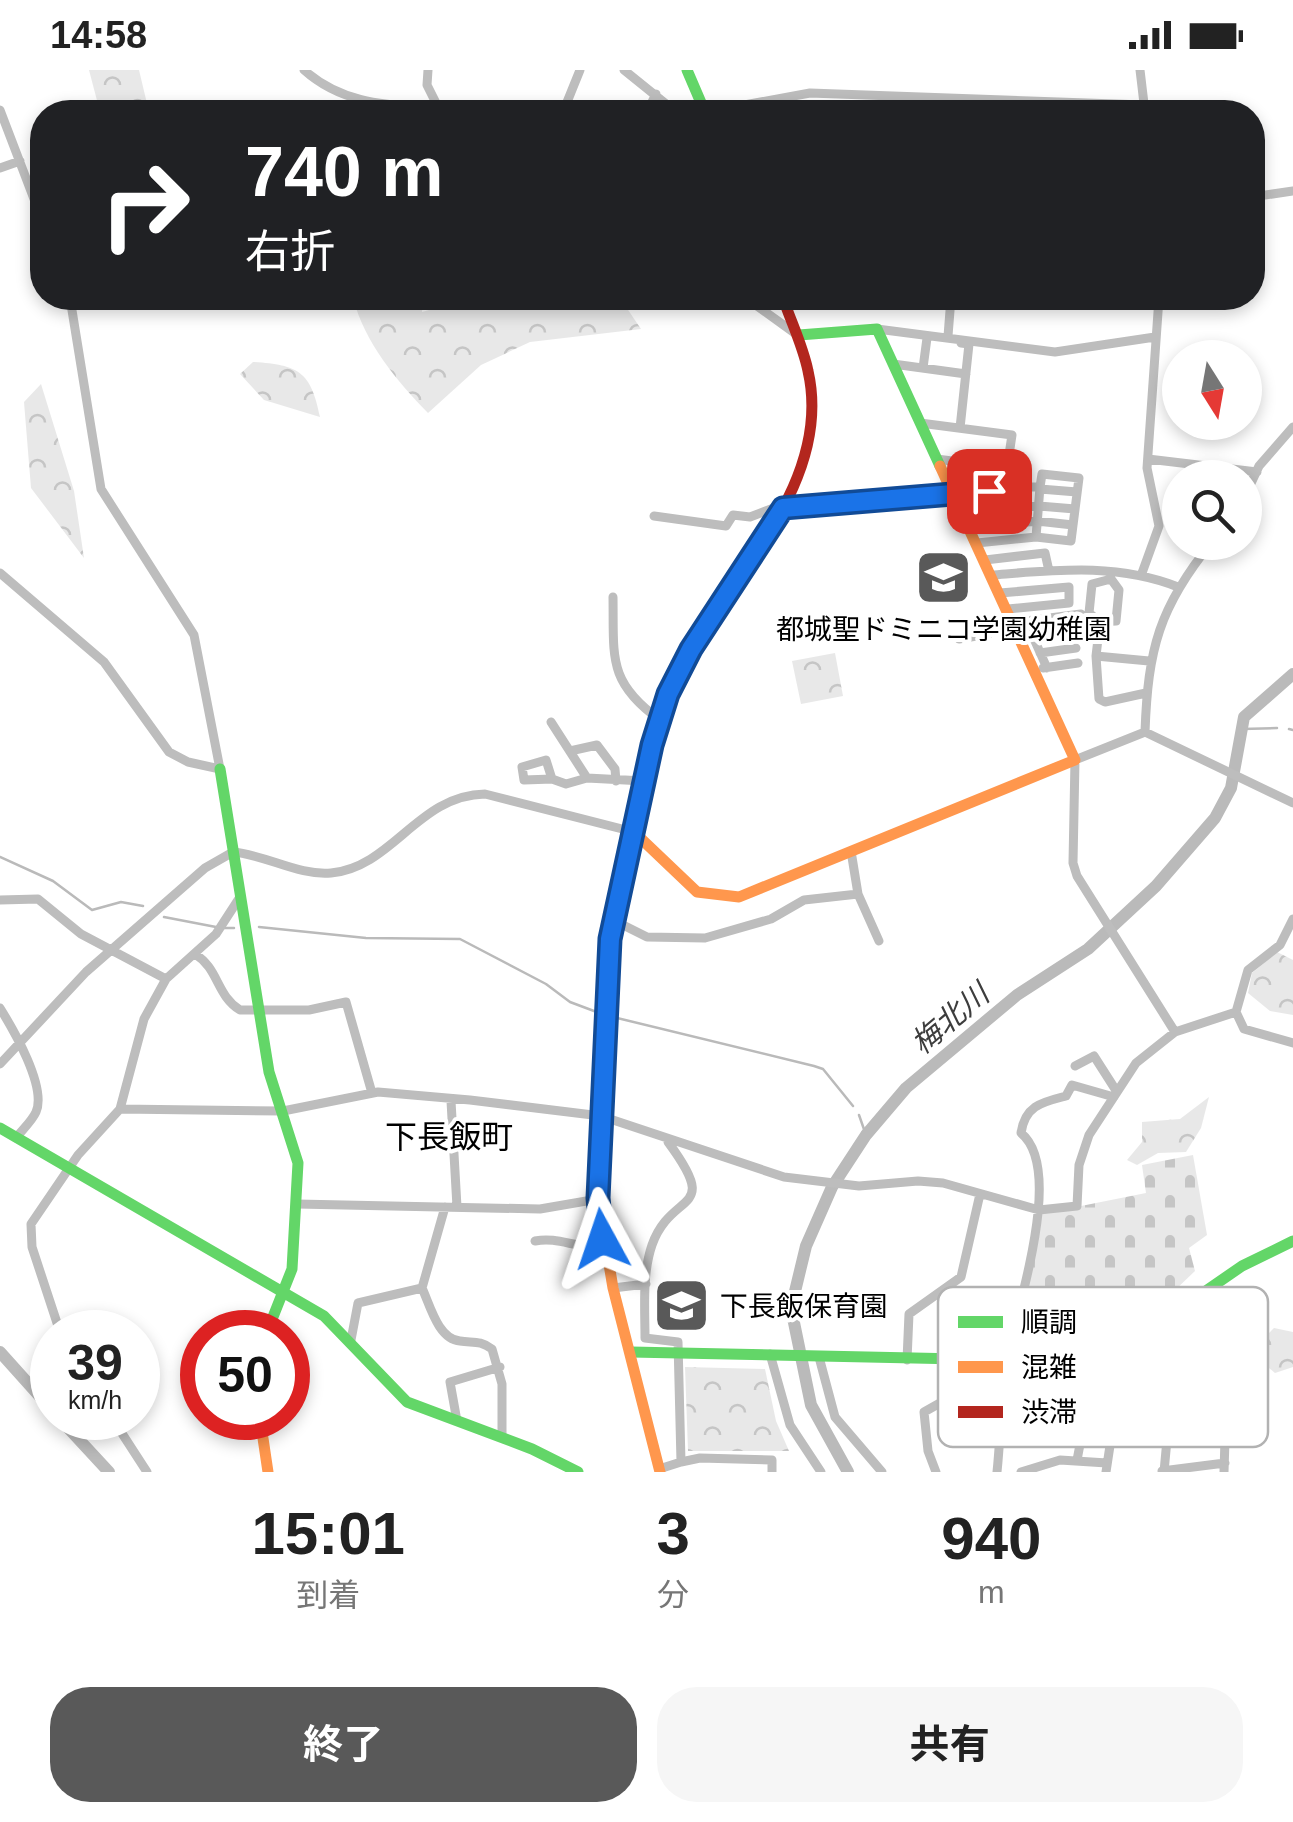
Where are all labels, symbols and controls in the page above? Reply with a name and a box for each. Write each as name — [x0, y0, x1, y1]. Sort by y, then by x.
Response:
text: 14:58 — [50, 14, 147, 56]
text: 740 m — [245, 133, 443, 211]
icon: right — [80, 140, 210, 270]
text: 右折 — [245, 226, 335, 277]
north arrow — [1162, 340, 1262, 440]
map controls — [1162, 340, 1262, 560]
pin — [947, 449, 1032, 534]
button: search — [1162, 460, 1262, 560]
icon: arrive — [962, 464, 1017, 519]
school or university icon: 都城聖ドミニコ学園幼稚園 — [914, 548, 974, 608]
place label: 都城聖ドミニコ学園幼稚園 — [776, 614, 1112, 645]
water label: 梅北川 — [905, 975, 997, 1060]
district label: 下長飯町 — [385, 1119, 513, 1155]
position arrow — [550, 1187, 654, 1291]
school or university icon: 下長飯保育園 — [651, 1276, 711, 1336]
legend — [938, 1287, 1268, 1447]
place label: 下長飯保育園 — [720, 1291, 888, 1322]
text: 順調 — [1021, 1307, 1077, 1338]
speed limit sign: 50 — [180, 1310, 310, 1440]
text: 39 — [67, 1335, 123, 1391]
text: 混雑 — [1021, 1352, 1077, 1383]
text: km/h — [68, 1386, 122, 1414]
text: 渋滞 — [1021, 1397, 1077, 1428]
text: 15:01 — [252, 1500, 405, 1567]
text: 3 — [656, 1500, 690, 1567]
text: 940 — [941, 1505, 1041, 1572]
text: m — [978, 1574, 1005, 1610]
text: 到着 — [296, 1577, 360, 1613]
text: 分 — [657, 1577, 689, 1613]
button: 終了 — [50, 1687, 637, 1802]
button: 共有 — [657, 1687, 1243, 1802]

